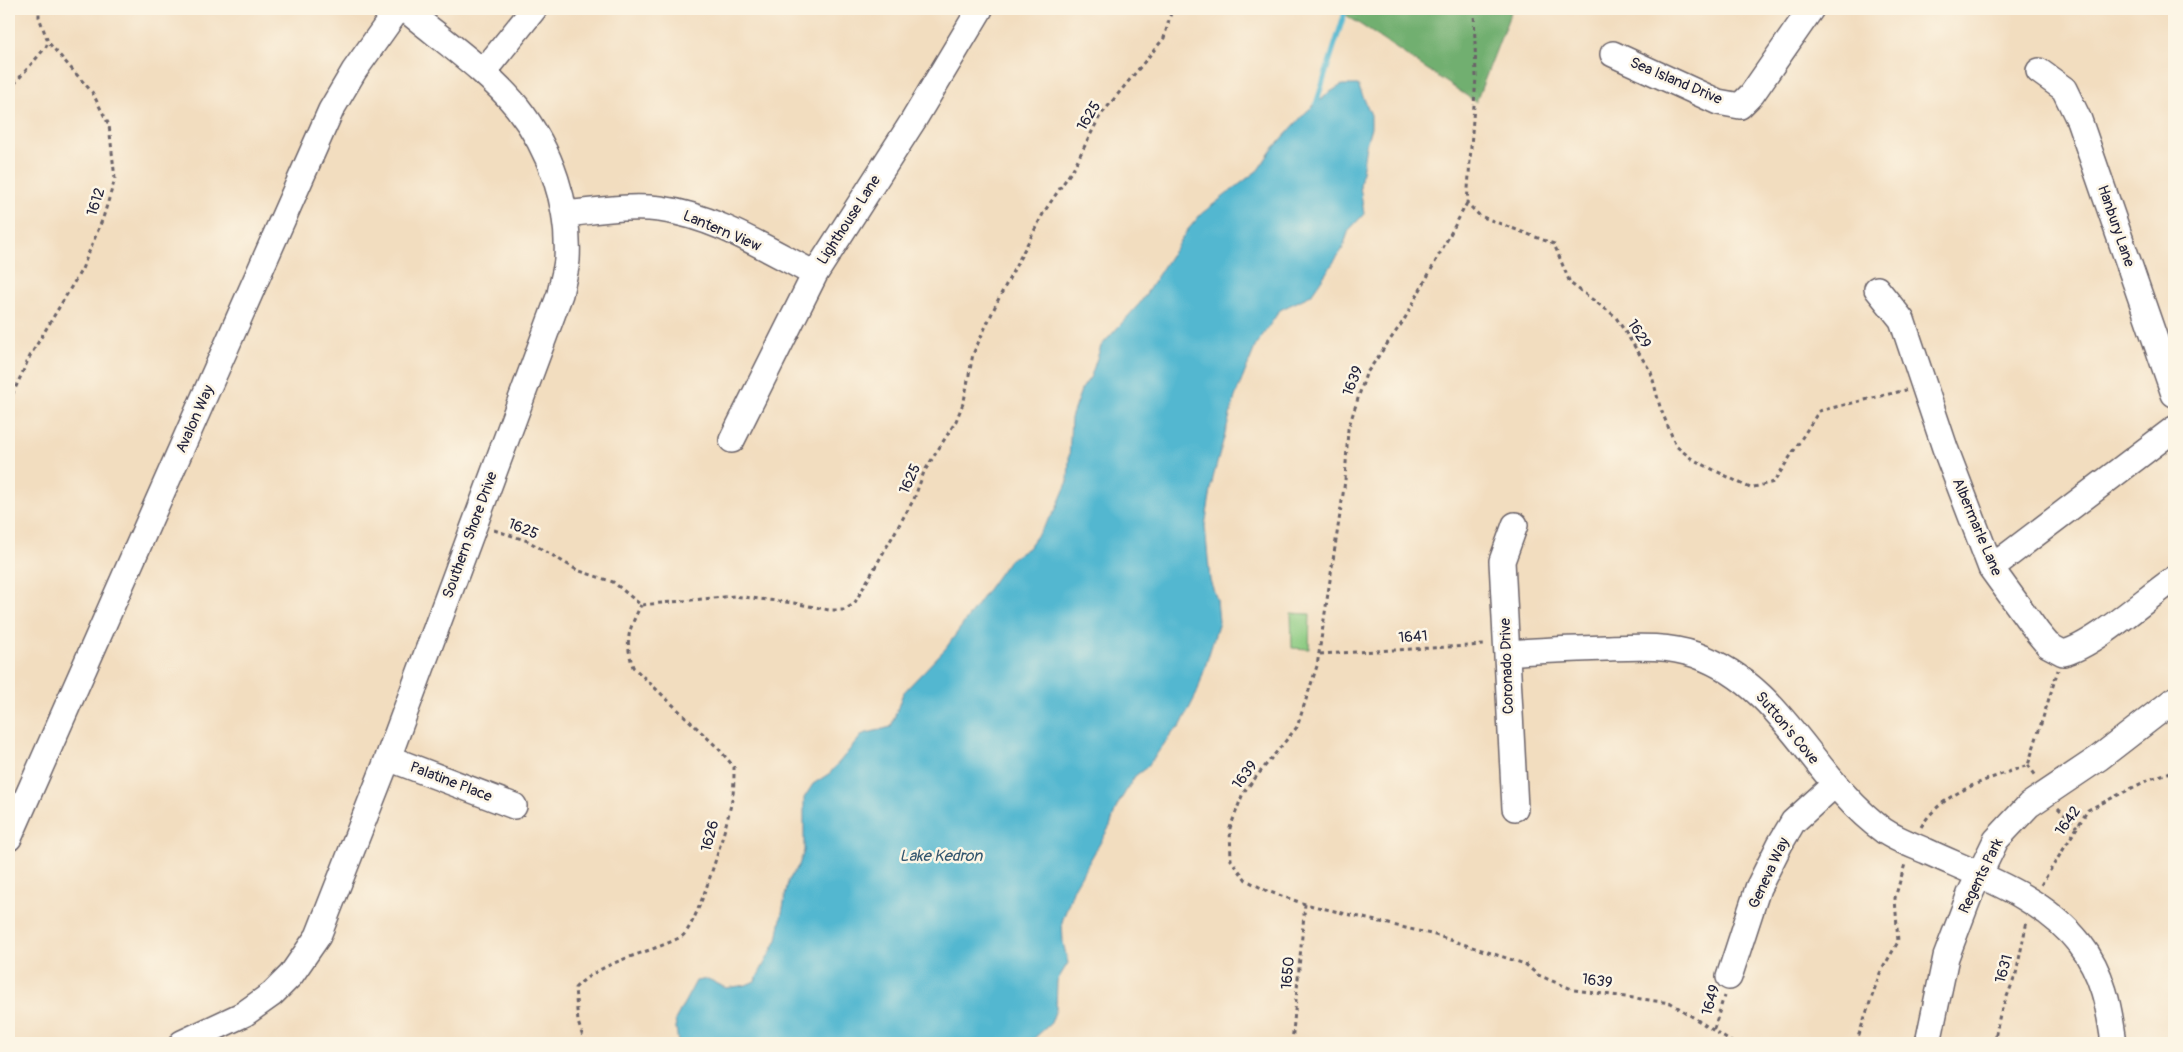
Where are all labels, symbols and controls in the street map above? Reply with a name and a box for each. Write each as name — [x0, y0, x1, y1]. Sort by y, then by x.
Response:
street label: Sea Island Drive — [1627, 53, 1726, 109]
street label: 1625 — [1073, 98, 1105, 134]
street label: Lighthouse Lane — [813, 171, 885, 268]
street label: Hanbury Lane — [2093, 183, 2139, 270]
street label: 1612 — [83, 185, 109, 219]
street label: Lantern View — [680, 206, 764, 256]
street label: 1629 — [1623, 316, 1655, 352]
street label: 1639 — [1338, 363, 1368, 399]
street label: Avalon Way — [172, 382, 219, 456]
street label: 1625 — [895, 461, 925, 497]
street label: Southern Shore Drive — [438, 468, 502, 601]
street label: Albermarle Lane — [1948, 475, 2006, 579]
street label: 1625 — [505, 514, 541, 544]
street label: Coronado Drive — [1496, 617, 1518, 714]
street label: 1641 — [1398, 627, 1428, 647]
street label: Sutton's Cove — [1751, 688, 1823, 769]
street label: 1639 — [1228, 757, 1262, 793]
street label: Palatine Place — [407, 758, 495, 807]
street label: 1642 — [2051, 803, 2085, 839]
street label: 1626 — [697, 818, 723, 854]
street label: Geneva Way — [1744, 834, 1794, 912]
street label: Regents Park — [1955, 835, 2008, 917]
water label: Lake Kedron — [900, 846, 983, 866]
street label: 1631 — [1991, 953, 2017, 985]
street label: 1650 — [1277, 956, 1299, 990]
street label: 1639 — [1580, 969, 1614, 993]
street label: 1649 — [1698, 982, 1724, 1018]

